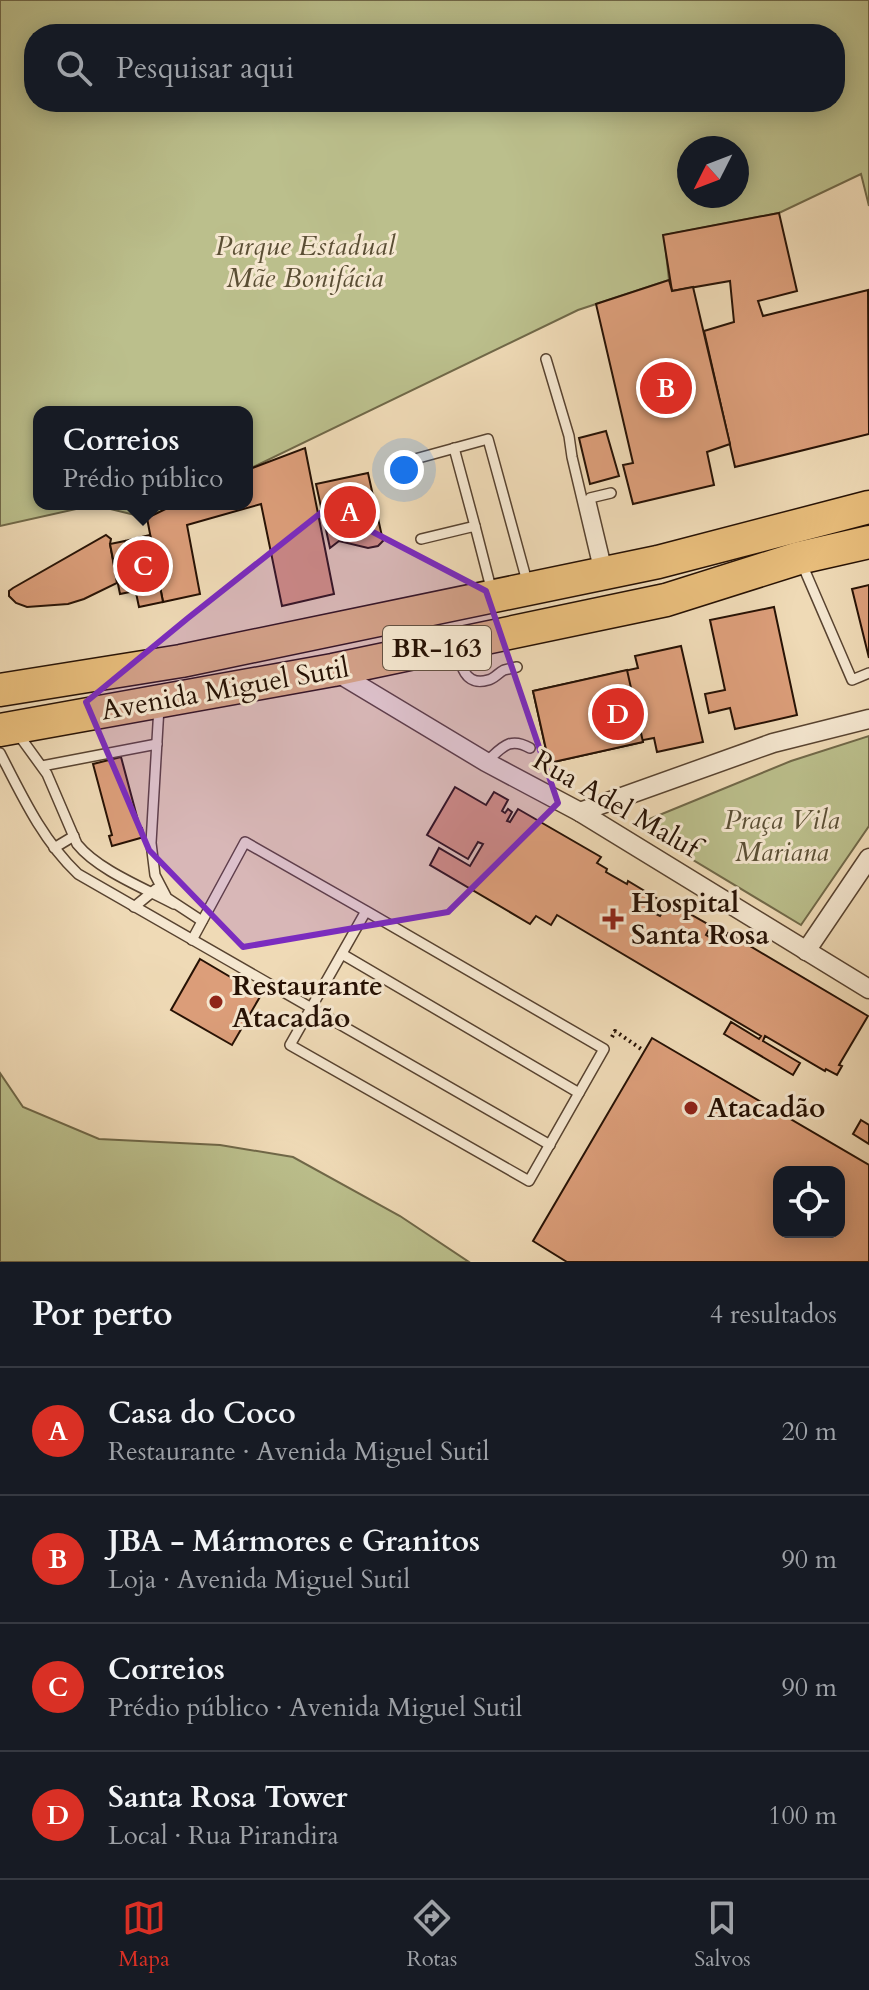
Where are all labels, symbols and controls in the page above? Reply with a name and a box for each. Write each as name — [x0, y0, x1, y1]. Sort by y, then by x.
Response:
search box — [24, 24, 845, 112]
icon: search — [52, 46, 96, 90]
text: Pesquisar aqui — [116, 48, 294, 89]
north arrow — [677, 136, 749, 208]
park label: Parque Estadual Mãe Bonifácia — [215, 227, 396, 297]
pin: B — [640, 358, 692, 418]
popup — [33, 406, 253, 510]
text: Correios — [63, 420, 180, 461]
your location — [384, 450, 424, 490]
text: Prédio público — [63, 461, 223, 496]
pin: A — [324, 482, 376, 542]
pin: C — [117, 536, 169, 596]
road number: BR-163 — [383, 626, 491, 670]
street label: Avenida Miguel Sutil — [98, 648, 352, 730]
pin: D — [592, 684, 644, 744]
street label: Rua Adel Maluf — [526, 741, 710, 869]
park label: Praça Vila Mariana — [724, 801, 840, 871]
place label: Hospital Santa Rosa — [631, 884, 769, 954]
marker: Hospital Santa Rosa — [602, 908, 624, 930]
place label: Restaurante Atacadão — [232, 967, 383, 1037]
marker: Restaurante Atacadão — [207, 993, 225, 1011]
place label: Atacadão — [707, 1089, 825, 1127]
marker: Atacadão — [682, 1099, 700, 1117]
map controls — [773, 1166, 845, 1238]
button: locate — [773, 1166, 845, 1238]
text: Por perto — [32, 1291, 173, 1337]
text: 4 resultados — [710, 1297, 837, 1332]
text: Casa do Coco — [108, 1393, 296, 1434]
text: A — [48, 1414, 68, 1449]
text: 20 m — [781, 1414, 837, 1449]
text: Restaurante · Avenida Miguel Sutil — [108, 1434, 489, 1469]
text: JBA - Mármores e Granitos — [108, 1521, 480, 1562]
text: B — [49, 1542, 67, 1577]
text: 90 m — [781, 1542, 837, 1577]
text: Loja · Avenida Miguel Sutil — [108, 1562, 410, 1597]
text: Correios — [108, 1649, 225, 1690]
text: C — [48, 1670, 68, 1705]
text: 90 m — [781, 1670, 837, 1705]
text: Prédio público · Avenida Miguel Sutil — [108, 1690, 522, 1725]
text: Santa Rosa Tower — [108, 1777, 348, 1818]
text: D — [47, 1798, 69, 1833]
text: 100 m — [768, 1798, 837, 1833]
text: Local · Rua Pirandira — [108, 1818, 339, 1853]
tab: Mapa — [118, 1896, 170, 1974]
tab: Rotas — [406, 1896, 457, 1974]
tab: Salvos — [694, 1896, 751, 1974]

